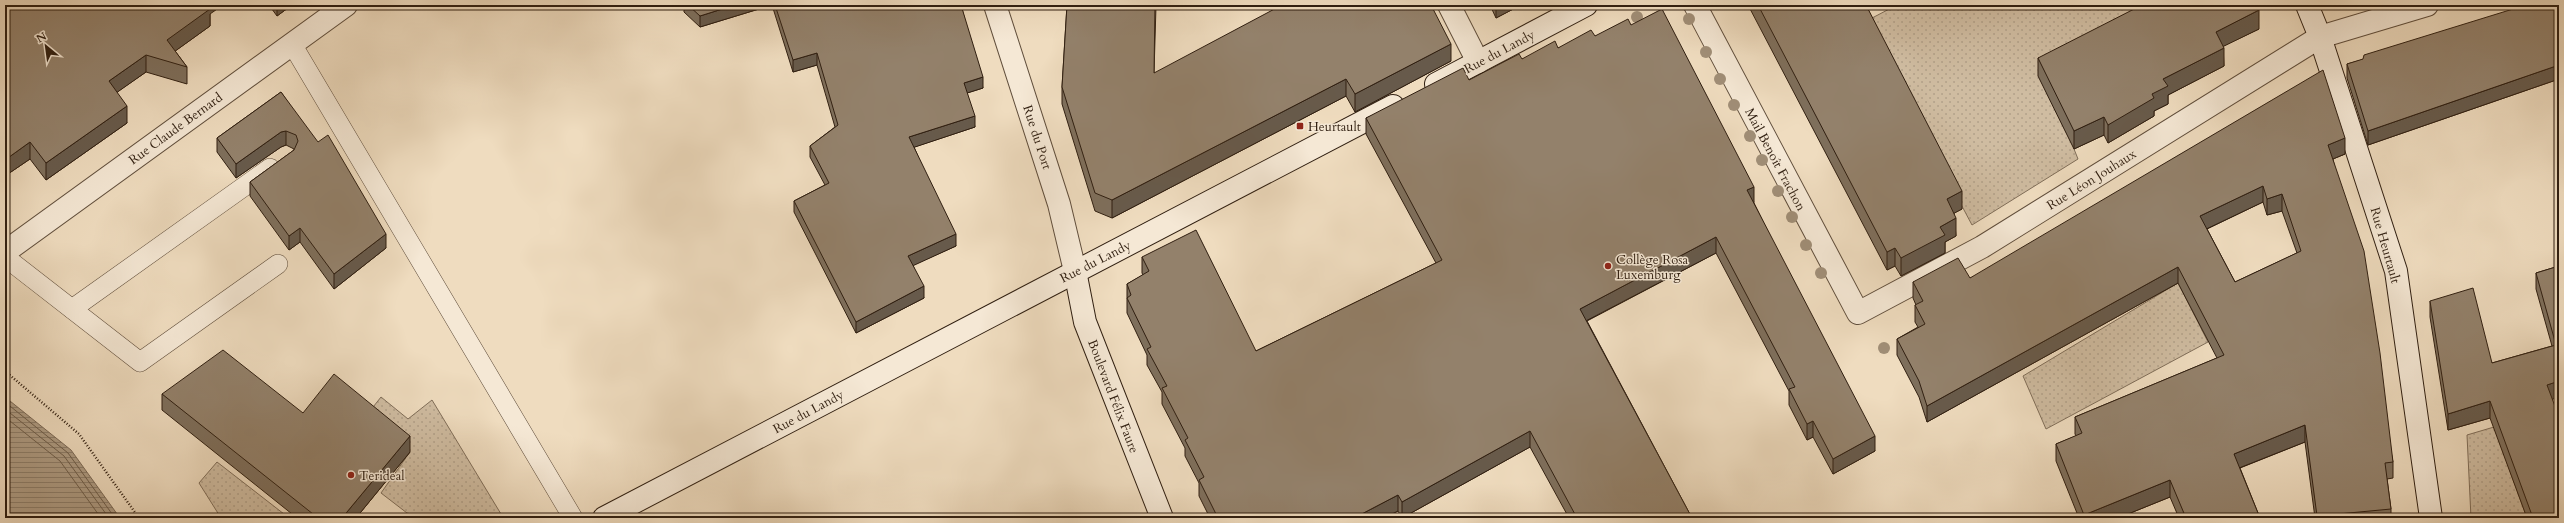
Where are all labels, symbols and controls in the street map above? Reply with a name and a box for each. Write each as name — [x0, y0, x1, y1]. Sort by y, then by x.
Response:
north arrow — [26, 26, 66, 66]
street label: Rue du Landy — [1461, 26, 1538, 78]
text: N — [34, 29, 50, 47]
street label: Rue Claude Bernard — [125, 89, 226, 169]
street label: Rue du Port — [1018, 103, 1056, 172]
street label: Mail Benoît Frachon — [1740, 105, 1810, 215]
place label: Heurtault — [1308, 118, 1361, 136]
marker: Heurtault — [1295, 121, 1305, 131]
street label: Rue Léon Jouhaux — [2043, 145, 2140, 215]
street label: Rue Heurtault — [2366, 205, 2405, 285]
street label: Rue du Landy — [1057, 236, 1134, 288]
place label: Collège Rosa Luxemburg — [1616, 251, 1689, 284]
marker: Collège Rosa Luxemburg — [1603, 261, 1613, 271]
street label: Boulevard Félix Faure — [1083, 337, 1143, 456]
street label: Rue du Landy — [770, 386, 847, 438]
place label: Terideal — [359, 467, 405, 485]
marker: Terideal — [346, 470, 356, 480]

